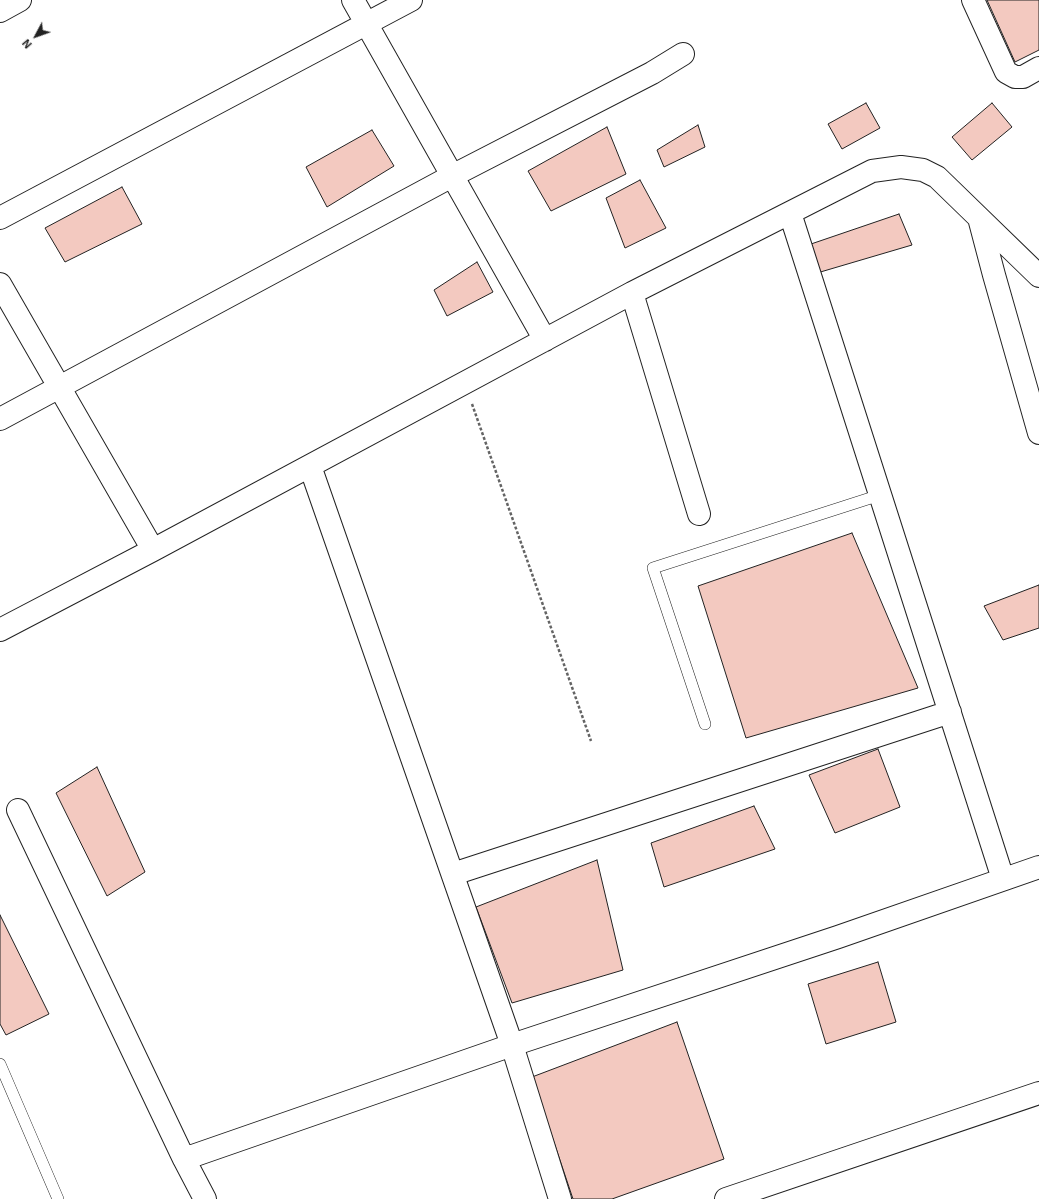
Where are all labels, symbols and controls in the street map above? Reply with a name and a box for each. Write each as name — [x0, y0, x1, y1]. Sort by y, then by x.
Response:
north arrow — [16, 16, 56, 56]
text: N — [19, 37, 34, 51]

